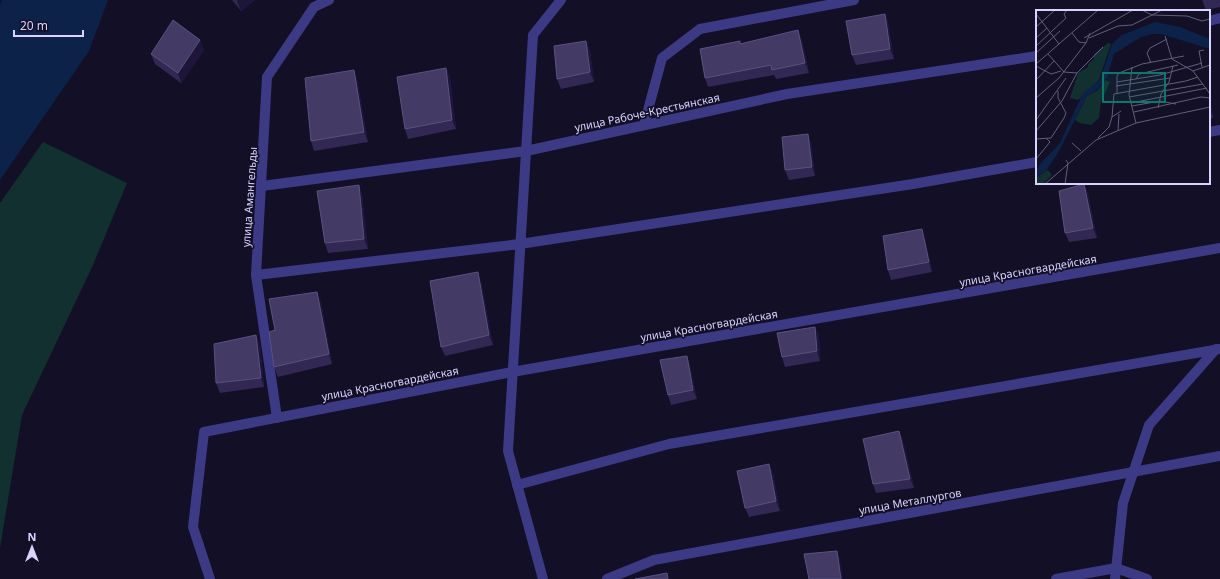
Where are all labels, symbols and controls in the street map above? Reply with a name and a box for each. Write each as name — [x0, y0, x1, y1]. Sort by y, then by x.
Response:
inset map — [1036, 10, 1210, 184]
scale bar — [14, 12, 83, 38]
text: 20 m — [20, 17, 48, 34]
street label: улица Рабоче-Крестьянская — [573, 89, 721, 135]
street label: улица Амангельды — [238, 146, 260, 248]
street label: улица Красногвардейская — [958, 251, 1098, 289]
street label: улица Красногвардейская — [639, 306, 779, 344]
street label: улица Красногвардейская — [320, 362, 460, 404]
street label: улица Металлургов — [858, 485, 962, 517]
north arrow — [12, 527, 52, 567]
text: N — [28, 529, 36, 544]

